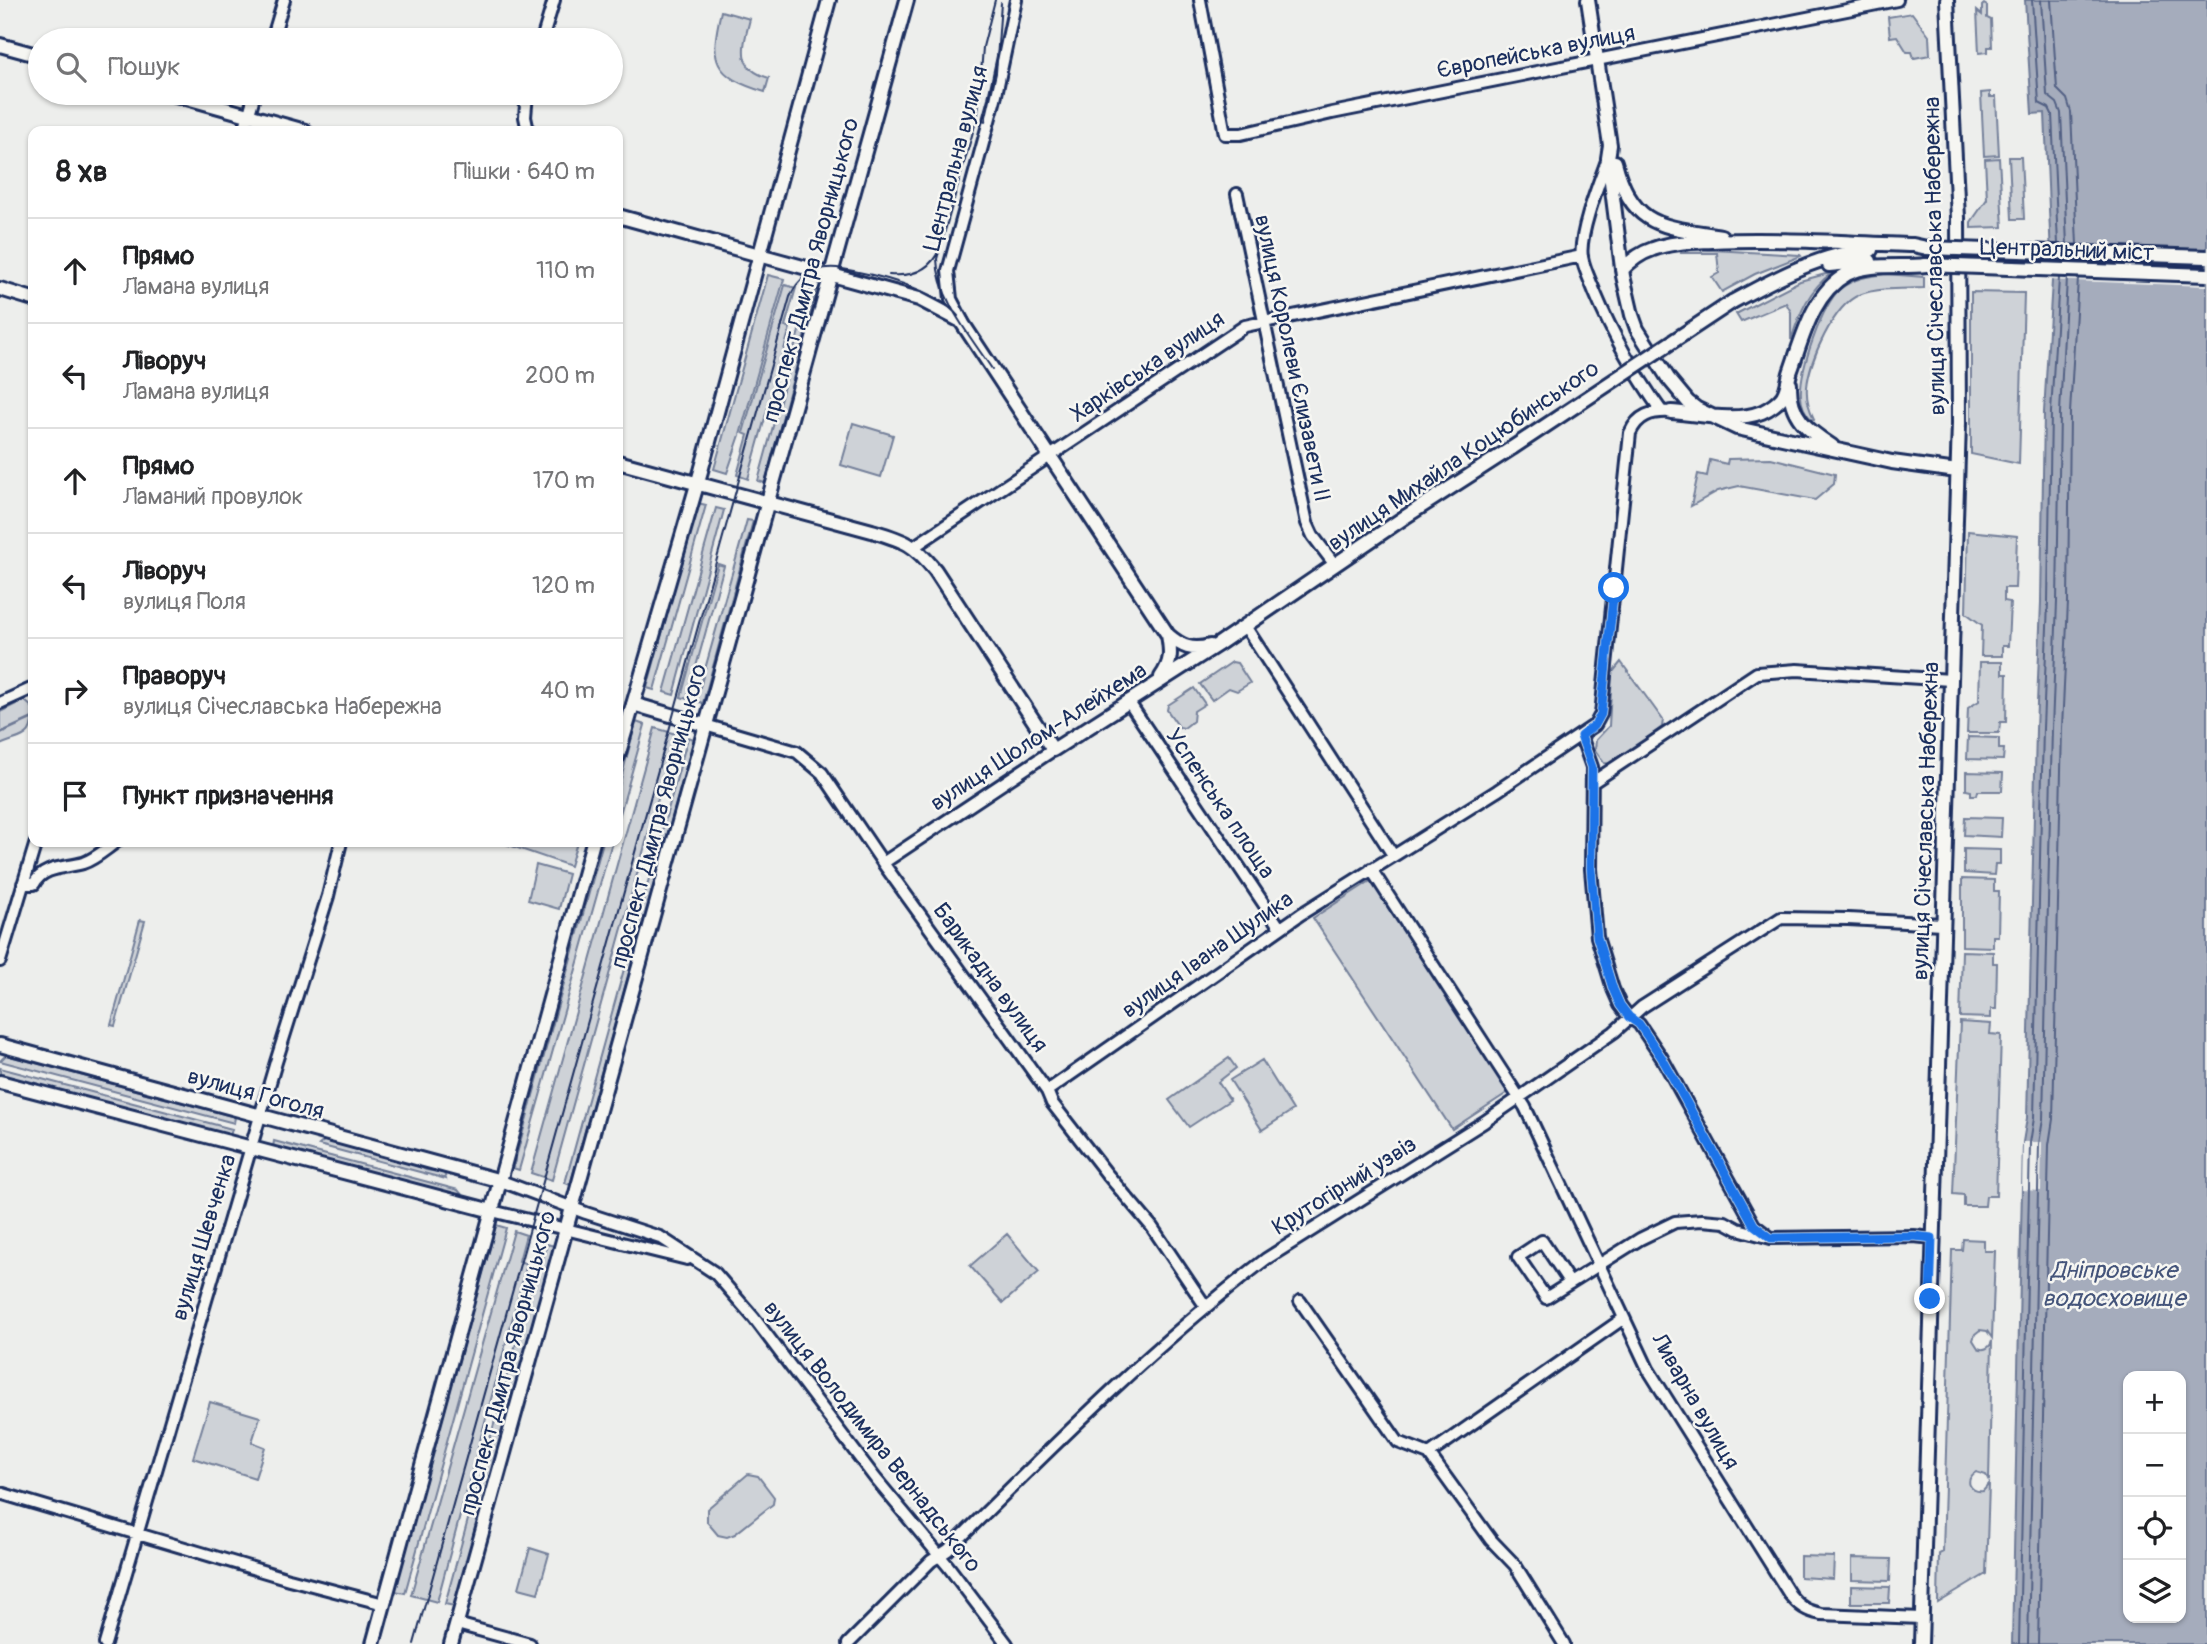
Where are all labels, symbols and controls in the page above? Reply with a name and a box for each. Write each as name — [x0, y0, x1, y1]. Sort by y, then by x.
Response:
street label: Європейська вулиця — [1435, 18, 1637, 85]
search box — [28, 28, 623, 105]
icon: search — [52, 48, 90, 86]
text: Пошук — [108, 51, 181, 83]
street label: Центральна вулиця — [917, 62, 994, 254]
street label: вулиця Січеславська Набережна — [1917, 96, 1952, 416]
street label: проспект Дмитра Яворницького — [756, 115, 865, 426]
text: 8 хв — [56, 153, 107, 190]
text: Пішки · 640 m — [453, 157, 595, 186]
street label: вулиця Королеви Єлизавети ІІ — [1248, 212, 1337, 504]
street label: Центральний міст — [1979, 232, 2155, 267]
text: Прямо — [123, 240, 194, 272]
icon: ahead — [56, 252, 94, 290]
text: 110 m — [536, 256, 595, 285]
text: Ламана вулиця — [123, 272, 269, 301]
street label: Харківська вулиця — [1065, 304, 1230, 429]
text: Ліворуч — [123, 345, 207, 377]
street label: вулиця Михайла Коцюбинського — [1322, 354, 1604, 557]
icon: left — [56, 357, 94, 395]
text: 200 m — [525, 361, 595, 390]
text: Ламана вулиця — [123, 377, 269, 406]
text: Прямо — [123, 450, 194, 482]
icon: ahead — [56, 462, 94, 500]
text: 170 m — [533, 466, 595, 495]
text: Ламаний провулок — [123, 482, 303, 511]
text: Ліворуч — [123, 555, 207, 587]
icon: left — [56, 567, 94, 605]
text: 120 m — [532, 571, 595, 600]
route start — [1598, 572, 1629, 603]
text: вулиця Поля — [123, 587, 246, 616]
street label: вулиця Шолом-Алейхема — [925, 656, 1152, 817]
text: Праворуч — [123, 660, 226, 692]
street label: проспект Дмитра Яворницького — [604, 661, 713, 972]
street label: вулиця Січеславська Набережна — [1905, 661, 1946, 981]
icon: right — [56, 672, 94, 710]
text: 40 m — [541, 676, 595, 705]
text: вулиця Січеславська Набережна — [123, 692, 442, 721]
street label: Успенська площа — [1160, 723, 1282, 884]
icon: arrive — [56, 777, 94, 815]
text: Пункт призначення — [123, 780, 334, 812]
street label: вулиця Івана Шулика — [1116, 884, 1299, 1024]
street label: Барикадна вулиця — [927, 897, 1055, 1058]
street label: вулиця Гоголя — [184, 1061, 327, 1126]
street label: Крутогірний узвіз — [1266, 1129, 1422, 1242]
street label: вулиця Шевченка — [164, 1151, 243, 1324]
street label: проспект Дмитра Яворницького — [453, 1208, 562, 1519]
water label: Дніпровське водосховище — [2043, 1256, 2188, 1313]
route end — [1914, 1283, 1945, 1314]
street label: вулиця Володимира Вернадського — [757, 1294, 988, 1578]
street label: Ливарна вулиця — [1644, 1327, 1746, 1475]
map controls — [2123, 1371, 2186, 1623]
button: + — [2123, 1371, 2186, 1434]
button: − — [2123, 1434, 2186, 1497]
button: locate — [2123, 1497, 2186, 1560]
button: layers — [2123, 1560, 2186, 1623]

